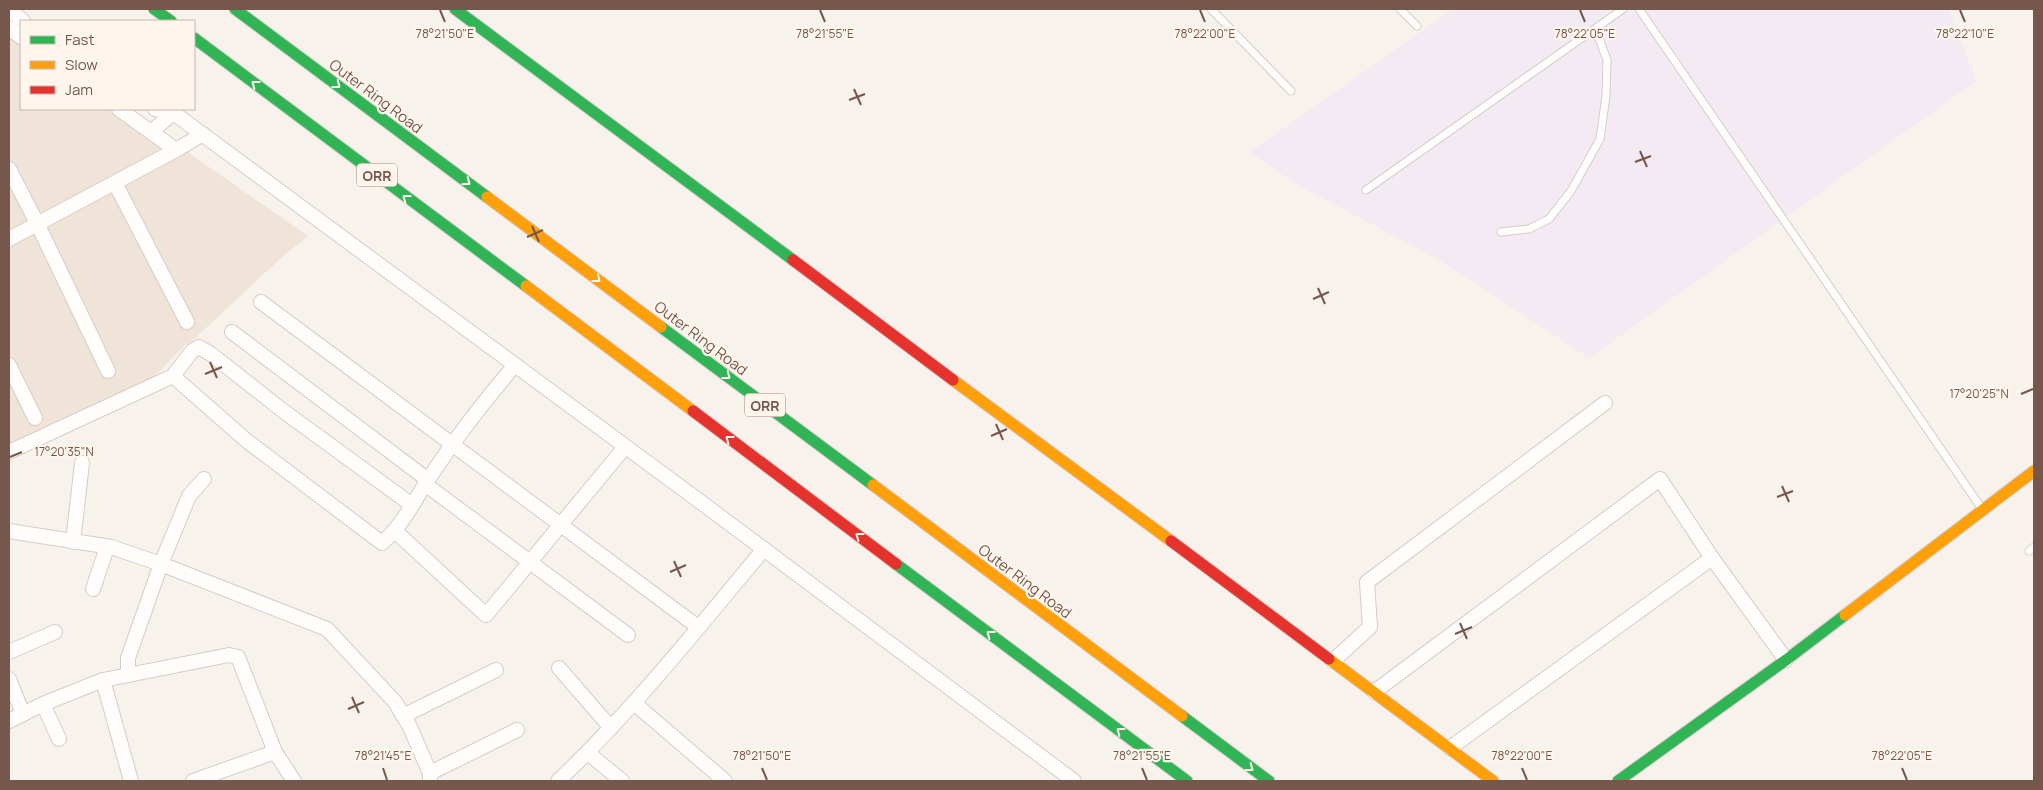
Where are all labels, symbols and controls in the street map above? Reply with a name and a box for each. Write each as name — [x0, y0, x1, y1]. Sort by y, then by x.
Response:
legend — [20, 20, 195, 110]
text: 78°21'50"E — [416, 25, 474, 42]
text: 78°21'55"E — [796, 25, 854, 42]
text: 78°22'00"E — [1175, 25, 1236, 42]
text: 78°22'05"E — [1555, 25, 1615, 42]
text: 78°22'10"E — [1936, 25, 1994, 42]
text: Fast — [65, 29, 94, 50]
text: Slow — [65, 54, 98, 75]
street label: Outer Ring Road — [325, 54, 427, 138]
text: Jam — [65, 79, 93, 100]
one-way arrow — [331, 79, 340, 87]
one-way arrow — [251, 81, 261, 90]
road number: ORR — [357, 164, 397, 186]
one-way arrow — [461, 176, 471, 185]
one-way arrow — [403, 195, 412, 203]
one-way arrow — [591, 273, 601, 282]
street label: Outer Ring Road — [650, 296, 752, 380]
one-way arrow — [721, 371, 730, 379]
text: 17°20'25"N — [1949, 385, 2009, 402]
road number: ORR — [745, 394, 785, 416]
one-way arrow — [725, 436, 735, 445]
text: 17°20'35"N — [34, 443, 94, 460]
one-way arrow — [856, 534, 865, 542]
street label: Outer Ring Road — [974, 539, 1076, 623]
one-way arrow — [986, 631, 996, 640]
one-way arrow — [1116, 728, 1126, 737]
text: 78°21'45"E — [355, 747, 411, 764]
text: 78°21'50"E — [733, 747, 791, 764]
text: 78°21'55"E — [1113, 747, 1171, 764]
text: 78°22'00"E — [1492, 747, 1553, 764]
text: 78°22'05"E — [1872, 747, 1932, 764]
one-way arrow — [1244, 762, 1253, 770]

